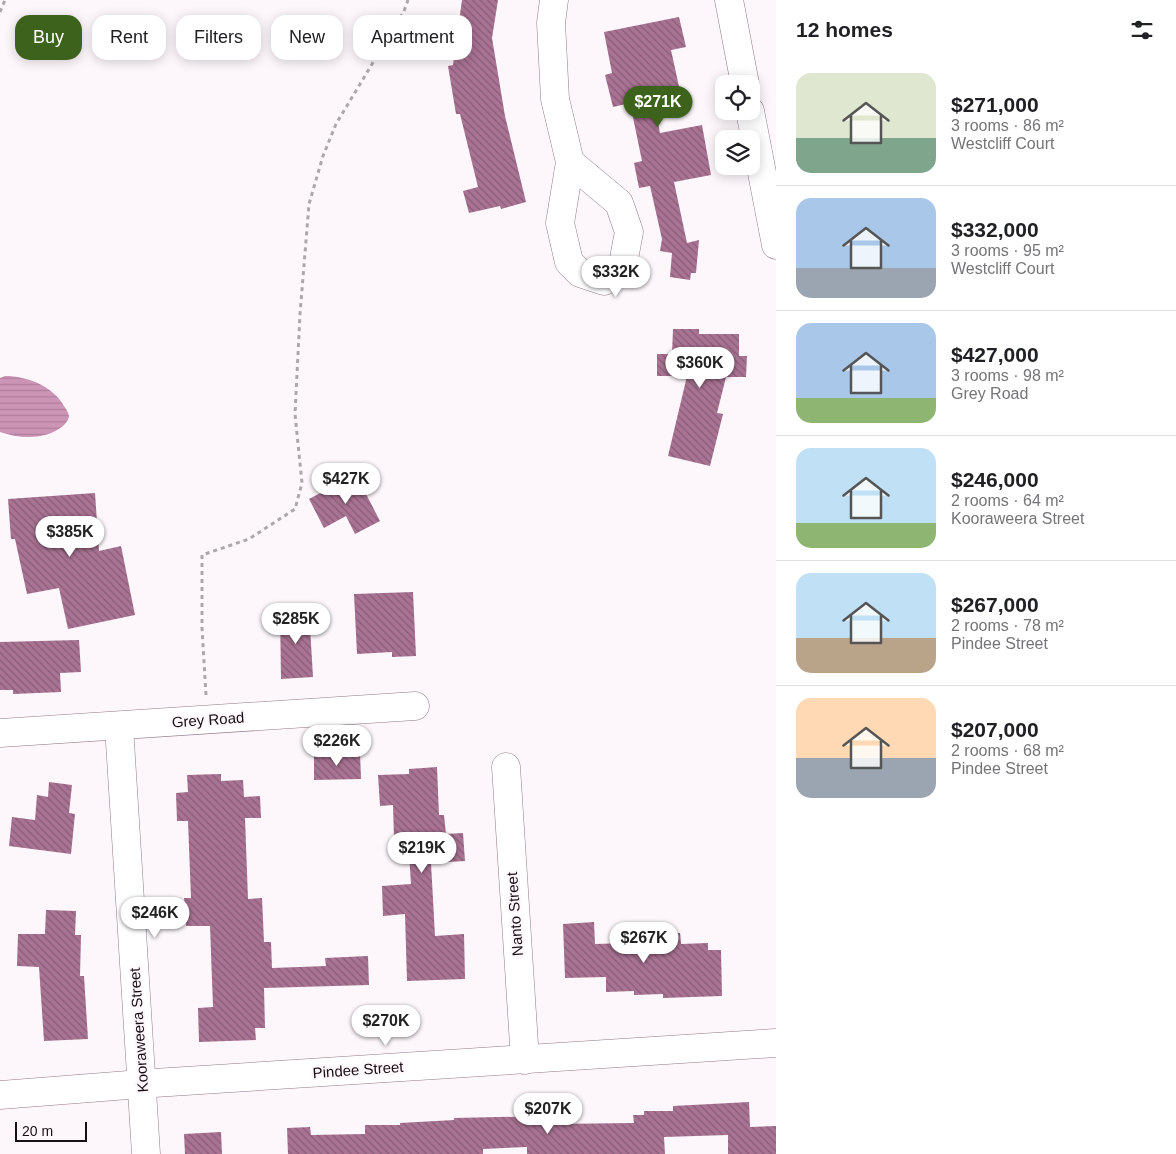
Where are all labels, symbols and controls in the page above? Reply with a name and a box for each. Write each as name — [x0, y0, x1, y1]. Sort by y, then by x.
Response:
chip: Buy — [15, 15, 82, 60]
chip: Rent — [92, 15, 166, 60]
chip: Filters — [176, 15, 261, 60]
chip: New — [271, 15, 343, 60]
chip: Apartment — [353, 15, 472, 60]
icon: filters — [1128, 16, 1156, 44]
text: 12 homes — [796, 18, 893, 41]
map controls — [715, 75, 760, 175]
button: locate — [715, 75, 760, 120]
pin: $271K — [623, 86, 693, 128]
text: $271K — [634, 93, 682, 110]
icon: home — [836, 93, 896, 153]
text: $271,000 — [951, 93, 1039, 116]
text: 3 rooms · 86 m² — [951, 117, 1064, 134]
button: layers — [715, 130, 760, 175]
text: Westcliff Court — [951, 135, 1054, 152]
icon: home — [836, 218, 896, 278]
text: $332,000 — [951, 218, 1039, 241]
text: 3 rooms · 95 m² — [951, 242, 1064, 259]
pin: $332K — [581, 256, 651, 298]
text: Westcliff Court — [951, 260, 1054, 277]
text: $332K — [592, 263, 640, 280]
icon: home — [836, 343, 896, 403]
text: $427,000 — [951, 343, 1039, 366]
pin: $360K — [665, 346, 735, 389]
text: $360K — [676, 354, 724, 371]
text: 3 rooms · 98 m² — [951, 367, 1064, 384]
text: Grey Road — [951, 385, 1028, 402]
pin: $427K — [311, 462, 381, 505]
icon: home — [836, 468, 896, 528]
text: $246,000 — [951, 468, 1039, 491]
text: $427K — [322, 470, 370, 487]
text: 2 rooms · 64 m² — [951, 492, 1064, 509]
text: Kooraweera Street — [951, 510, 1084, 527]
pin: $385K — [35, 516, 105, 558]
text: $385K — [46, 523, 94, 540]
icon: home — [836, 593, 896, 653]
text: $267,000 — [951, 593, 1039, 616]
pin: $285K — [261, 602, 331, 645]
text: $285K — [272, 610, 320, 627]
text: 2 rooms · 78 m² — [951, 617, 1064, 634]
text: Pindee Street — [951, 635, 1048, 652]
street label: Grey Road — [171, 708, 245, 731]
icon: home — [836, 718, 896, 778]
text: $207,000 — [951, 718, 1039, 741]
pin: $226K — [302, 724, 372, 767]
text: $226K — [313, 732, 361, 749]
text: 2 rooms · 68 m² — [951, 742, 1064, 759]
text: Pindee Street — [951, 760, 1048, 777]
pin: $219K — [387, 832, 457, 874]
text: $219K — [398, 839, 446, 856]
street label: Nanto Street — [503, 871, 526, 957]
pin: $246K — [120, 896, 190, 939]
text: $246K — [131, 904, 179, 921]
pin: $267K — [609, 922, 679, 964]
text: $267K — [620, 929, 668, 946]
street label: Kooraweera Street — [126, 966, 151, 1093]
pin: $270K — [351, 1004, 421, 1047]
text: $270K — [362, 1012, 410, 1029]
street label: Pindee Street — [312, 1058, 405, 1081]
pin: $207K — [513, 1092, 583, 1135]
text: $207K — [524, 1100, 572, 1117]
scale bar — [15, 1119, 88, 1142]
text: 20 m — [22, 1123, 53, 1139]

